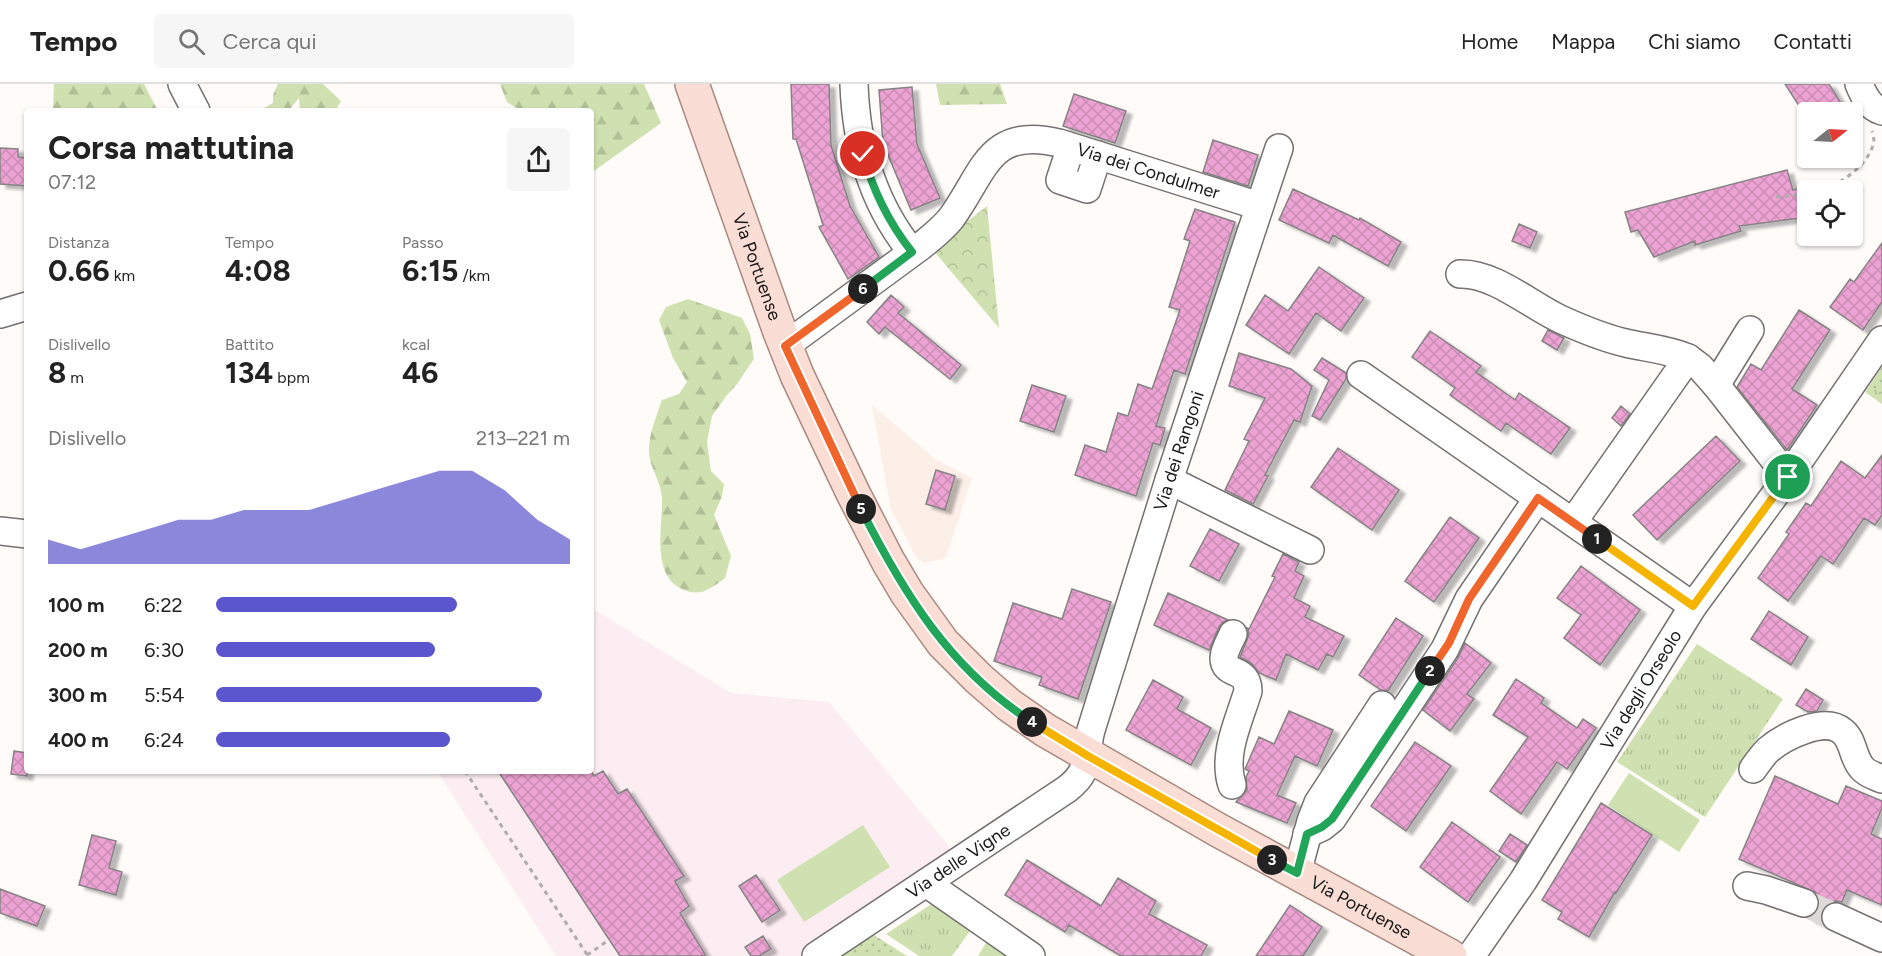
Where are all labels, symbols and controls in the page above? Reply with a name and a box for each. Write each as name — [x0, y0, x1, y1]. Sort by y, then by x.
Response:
search box — [154, 14, 574, 68]
text: Tempo — [30, 24, 118, 58]
icon: search — [175, 25, 208, 58]
text: Cerca qui — [223, 28, 317, 55]
text: Home — [1461, 29, 1518, 54]
text: Mappa — [1551, 29, 1615, 54]
text: Chi siamo — [1648, 29, 1741, 54]
text: Contatti — [1774, 29, 1852, 54]
north arrow — [1797, 102, 1863, 168]
map controls — [1797, 102, 1863, 246]
text: Corsa mattutina — [48, 128, 294, 167]
button: share — [507, 128, 570, 191]
pin — [837, 128, 888, 179]
icon: check — [846, 137, 879, 170]
street label: Via dei Condulmer — [1074, 138, 1223, 204]
text: 07:12 — [48, 170, 96, 194]
button: locate — [1797, 180, 1863, 246]
street label: Via Portuense — [728, 210, 786, 323]
text: Distanza — [48, 233, 109, 252]
text: Tempo — [225, 233, 274, 252]
text: Passo — [402, 233, 443, 252]
text: 0.66 — [48, 252, 110, 289]
text: 4:08 — [225, 252, 291, 289]
text: 6:15 — [402, 252, 459, 289]
text: km — [110, 266, 135, 285]
text: /km — [459, 266, 490, 285]
pin: 6 — [848, 274, 878, 304]
text: 6 — [858, 279, 868, 298]
text: Dislivello — [48, 335, 111, 354]
text: Battito — [225, 335, 274, 354]
text: kcal — [402, 335, 430, 354]
text: 8 — [48, 354, 66, 391]
text: 134 — [225, 354, 273, 391]
text: 46 — [402, 354, 438, 391]
text: m — [66, 368, 84, 387]
text: bpm — [273, 368, 310, 387]
street label: Via dei Rangoni — [1149, 388, 1209, 514]
text: Dislivello — [48, 426, 126, 450]
text: 213–221 m — [476, 426, 570, 450]
pin — [1762, 451, 1813, 502]
icon: arrive — [1771, 460, 1804, 493]
pin: 5 — [846, 494, 876, 524]
text: 5 — [856, 499, 866, 518]
pin: 1 — [1582, 524, 1612, 554]
text: 1 — [1594, 529, 1600, 548]
text: 100 m — [48, 593, 105, 617]
text: 6:22 — [144, 593, 183, 617]
street label: Via degli Orseolo — [1596, 626, 1687, 754]
text: 200 m — [48, 638, 108, 662]
text: 6:30 — [144, 638, 184, 662]
pin: 2 — [1415, 656, 1445, 686]
text: 2 — [1425, 661, 1435, 680]
text: 300 m — [48, 683, 107, 707]
text: 5:54 — [144, 683, 184, 707]
pin: 4 — [1017, 707, 1047, 737]
text: 4 — [1027, 712, 1037, 731]
text: 400 m — [48, 728, 109, 752]
text: 6:24 — [144, 728, 184, 752]
street label: Via delle Vigne — [902, 819, 1015, 904]
pin: 3 — [1257, 845, 1287, 875]
text: 3 — [1268, 850, 1276, 869]
street label: Via Portuense — [1306, 871, 1415, 944]

